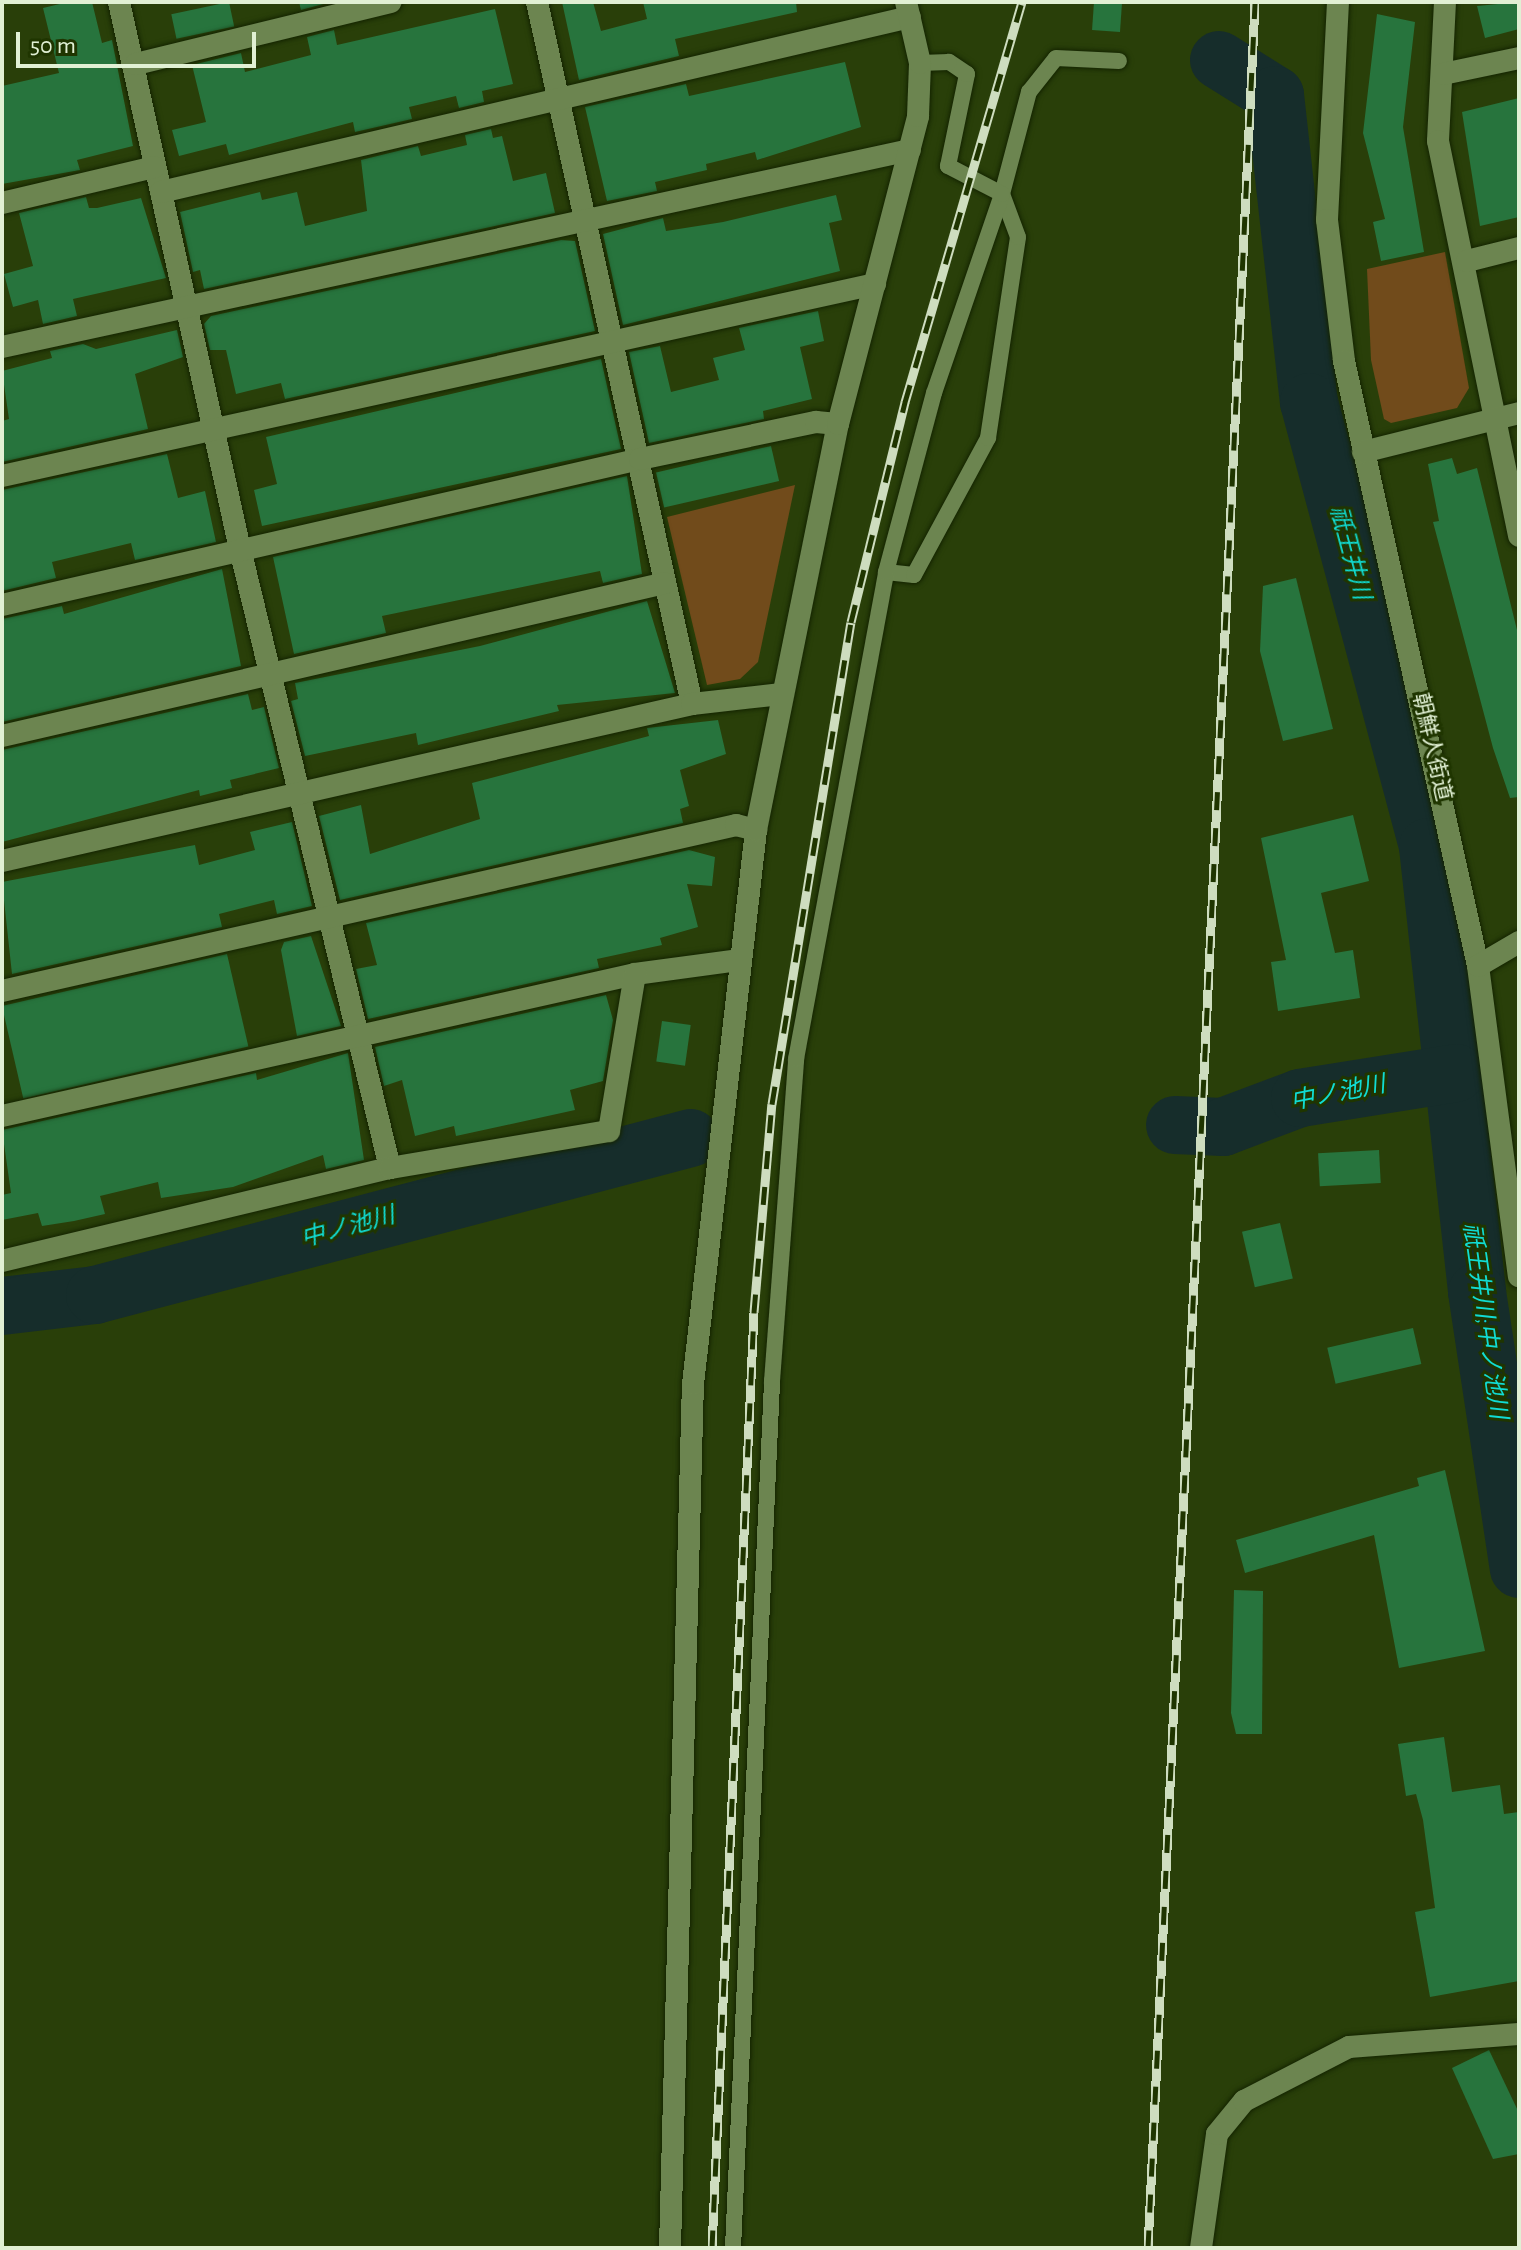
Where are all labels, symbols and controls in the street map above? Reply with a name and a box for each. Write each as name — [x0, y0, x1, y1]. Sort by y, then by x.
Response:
scale bar — [20, 16, 260, 66]
text: 50 m — [30, 34, 76, 58]
water label: 祇王井川 — [1323, 503, 1375, 603]
street label: 朝鮮人街道 — [1407, 690, 1457, 804]
water label: 中ノ池川 — [1288, 1071, 1388, 1117]
water label: 中ノ池川 — [298, 1202, 398, 1254]
water label: 祇王井川;中ノ池川 — [1456, 1221, 1512, 1421]

